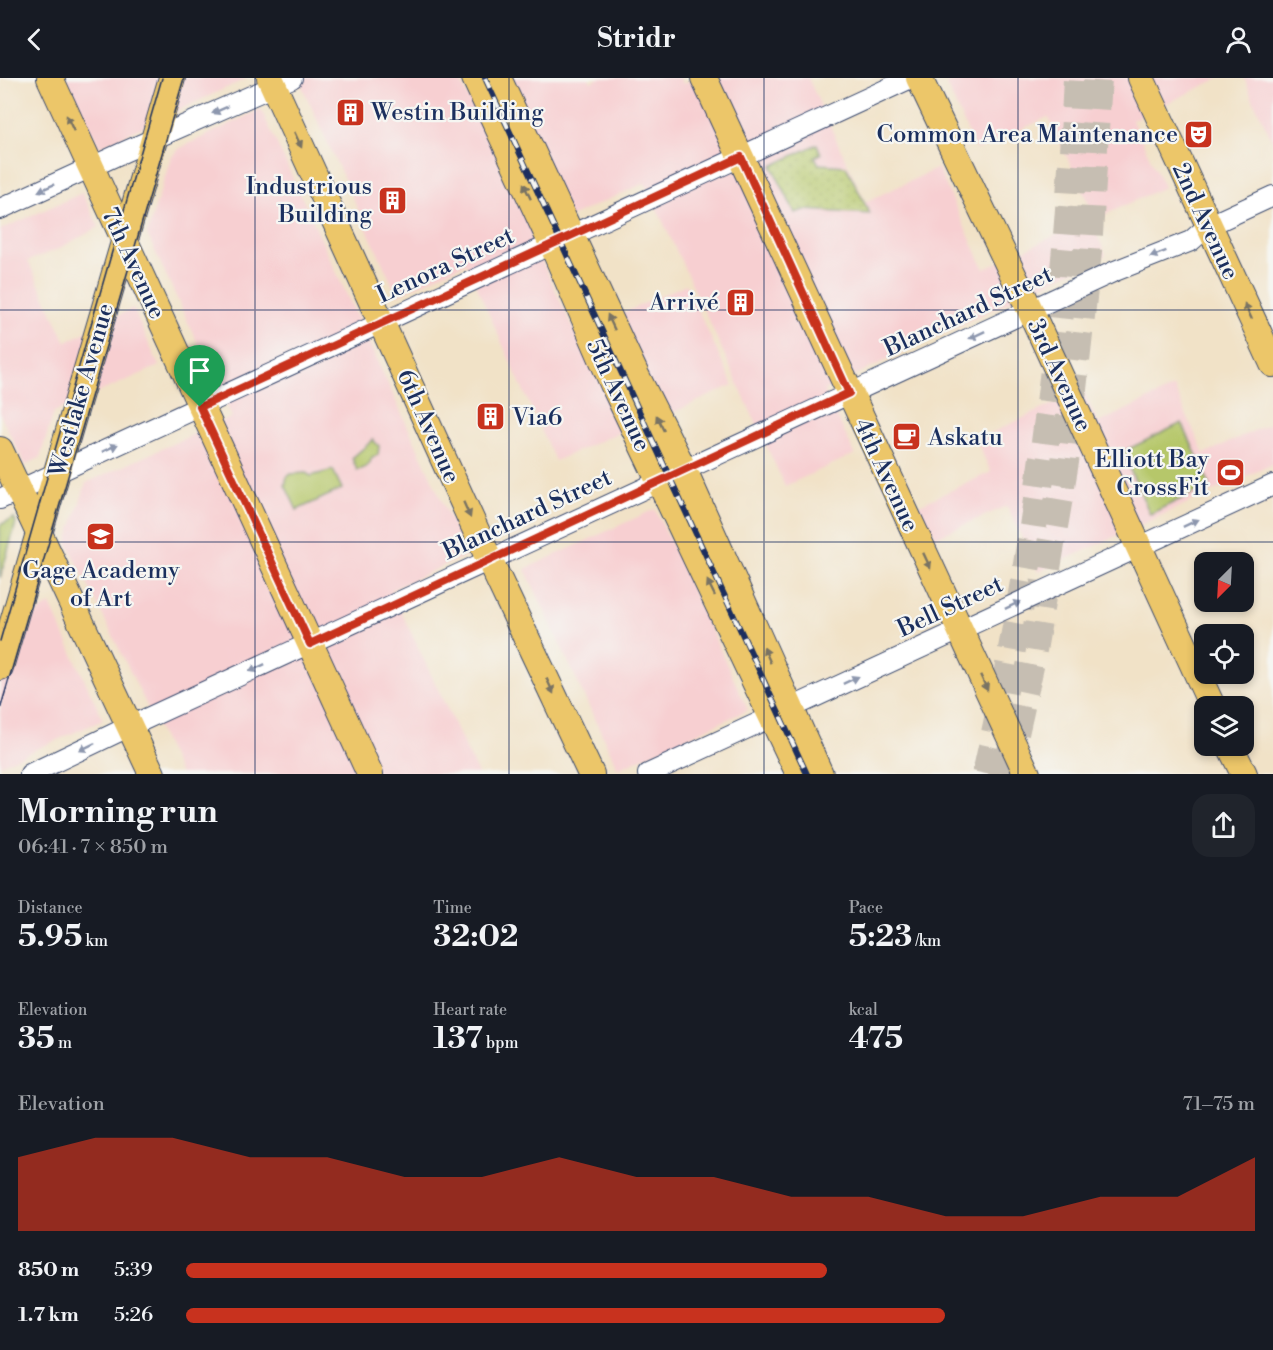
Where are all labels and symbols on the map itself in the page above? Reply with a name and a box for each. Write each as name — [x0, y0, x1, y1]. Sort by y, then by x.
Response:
building icon: Westin Building — [334, 96, 366, 128]
place label: Westin Building — [370, 98, 544, 128]
one-way arrow — [211, 105, 229, 115]
one-way arrow — [65, 114, 75, 132]
theatre icon: Common Area Maintenance — [1183, 118, 1215, 150]
place label: Common Area Maintenance — [876, 120, 1178, 150]
one-way arrow — [294, 131, 303, 148]
street label: 2nd Avenue — [1165, 158, 1245, 285]
place label: Industrious Building — [246, 172, 373, 230]
one-way arrow — [523, 183, 532, 200]
one-way arrow — [37, 184, 55, 194]
building icon: Industrious Building — [377, 184, 409, 216]
street label: 7th Avenue — [94, 203, 172, 324]
street label: Lenora Street — [372, 221, 519, 311]
one-way arrow — [1148, 250, 1166, 260]
street label: Blanchard Street — [878, 259, 1058, 365]
building icon: Arrivé — [724, 286, 756, 318]
place label: Arrivé — [648, 288, 719, 318]
street label: Westlake Avenue — [43, 300, 121, 482]
one-way arrow — [1244, 303, 1253, 320]
one-way arrow — [607, 313, 616, 330]
street label: 3rd Avenue — [1020, 314, 1098, 437]
one-way arrow — [968, 331, 985, 340]
street label: 5th Avenue — [579, 335, 657, 456]
pin — [174, 345, 225, 407]
street label: 6th Avenue — [390, 365, 467, 488]
building icon: Via6 — [475, 401, 507, 433]
place label: Via6 — [511, 403, 562, 433]
one-way arrow — [655, 414, 664, 431]
street label: 4th Avenue — [847, 414, 925, 537]
cafe icon: Askatu — [891, 421, 923, 453]
place label: Askatu — [927, 423, 1003, 453]
one-way arrow — [102, 444, 119, 453]
place label: Elliott Bay CrossFit — [1095, 445, 1209, 503]
sports icon: Elliott Bay CrossFit — [1214, 457, 1246, 489]
street label: Blanchard Street — [437, 462, 617, 568]
one-way arrow — [462, 501, 472, 519]
one-way arrow — [1183, 518, 1201, 528]
school or university icon: Gage Academy of Art — [85, 521, 117, 553]
one-way arrow — [923, 552, 932, 569]
north arrow — [1194, 552, 1254, 612]
place label: Gage Academy of Art — [22, 556, 180, 614]
street label: Bell Street — [892, 569, 1009, 645]
one-way arrow — [706, 580, 715, 597]
one-way arrow — [1004, 601, 1021, 610]
one-way arrow — [762, 647, 771, 664]
one-way arrow — [248, 663, 265, 672]
one-way arrow — [980, 674, 989, 691]
one-way arrow — [843, 676, 860, 685]
one-way arrow — [545, 678, 554, 695]
one-way arrow — [78, 742, 95, 751]

